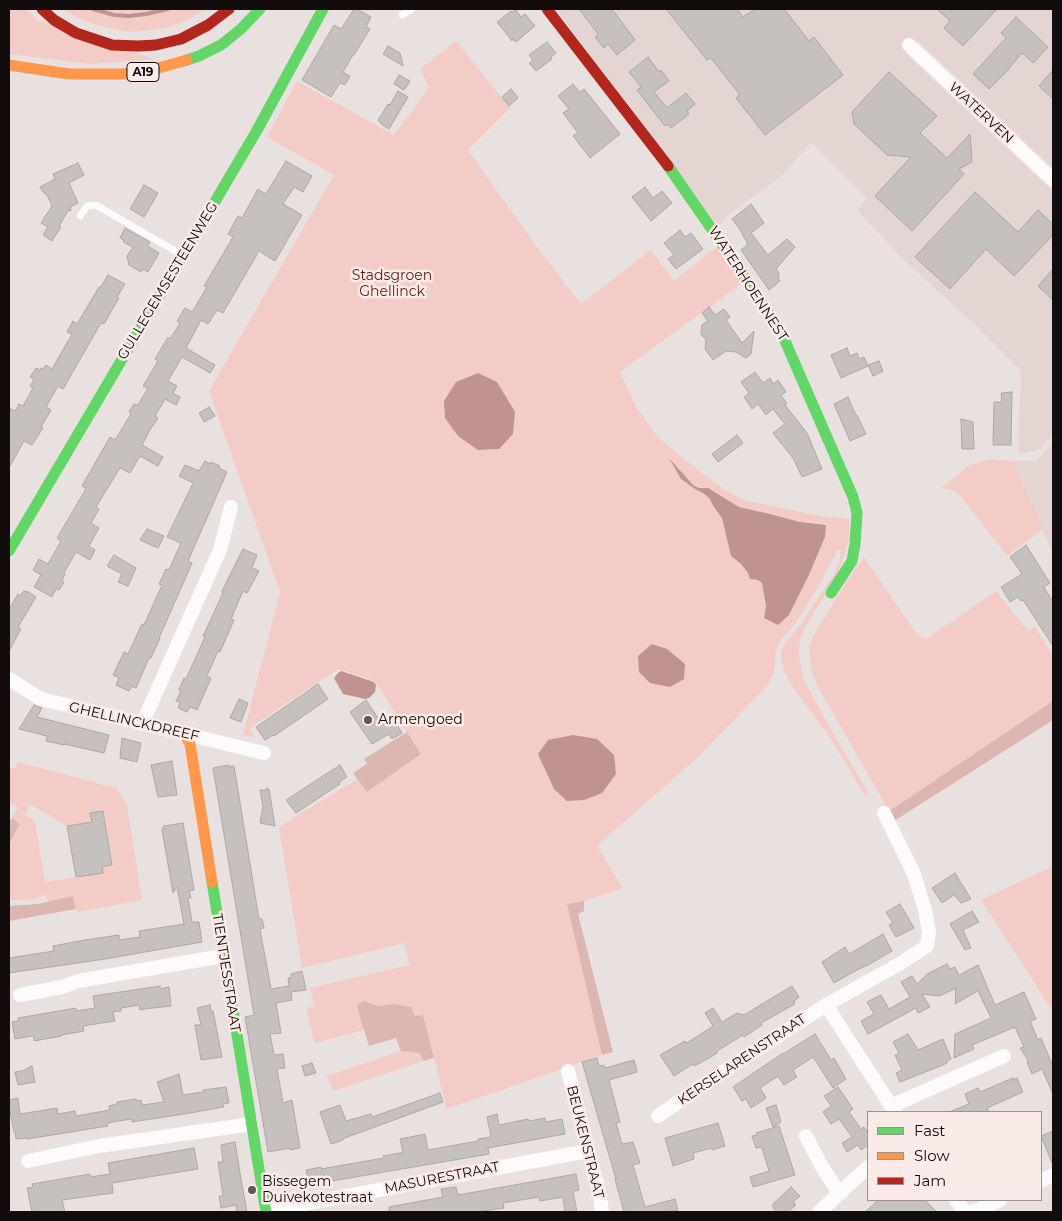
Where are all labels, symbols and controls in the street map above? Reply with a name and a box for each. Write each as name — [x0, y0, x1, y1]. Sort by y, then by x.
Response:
road number: A19 — [127, 62, 159, 82]
street label: WATERVEN — [945, 79, 1017, 147]
street label: GULLEGEMSESTEENWEG — [114, 199, 222, 363]
street label: WATERHOENNEST — [705, 224, 791, 344]
park label: Stadsgroen Ghellinck — [352, 268, 432, 300]
street label: GHELLINCKDREEF — [67, 699, 201, 745]
place label: Armengoed — [378, 712, 463, 728]
marker: Armengoed — [362, 714, 374, 726]
street label: TIENTJESSTRAAT — [208, 912, 244, 1034]
street label: KERSELARENSTRAAT — [675, 1011, 809, 1109]
street label: BEUKENSTRAAT — [563, 1084, 607, 1200]
legend — [867, 1111, 1042, 1201]
text: Fast — [914, 1121, 945, 1140]
text: Slow — [914, 1146, 950, 1165]
street label: MASURESTRAAT — [383, 1159, 501, 1197]
text: Jam — [914, 1171, 946, 1190]
place label: Bissegem Duivekotestraat — [262, 1174, 373, 1206]
marker: Bissegem Duivekotestraat — [246, 1184, 258, 1196]

